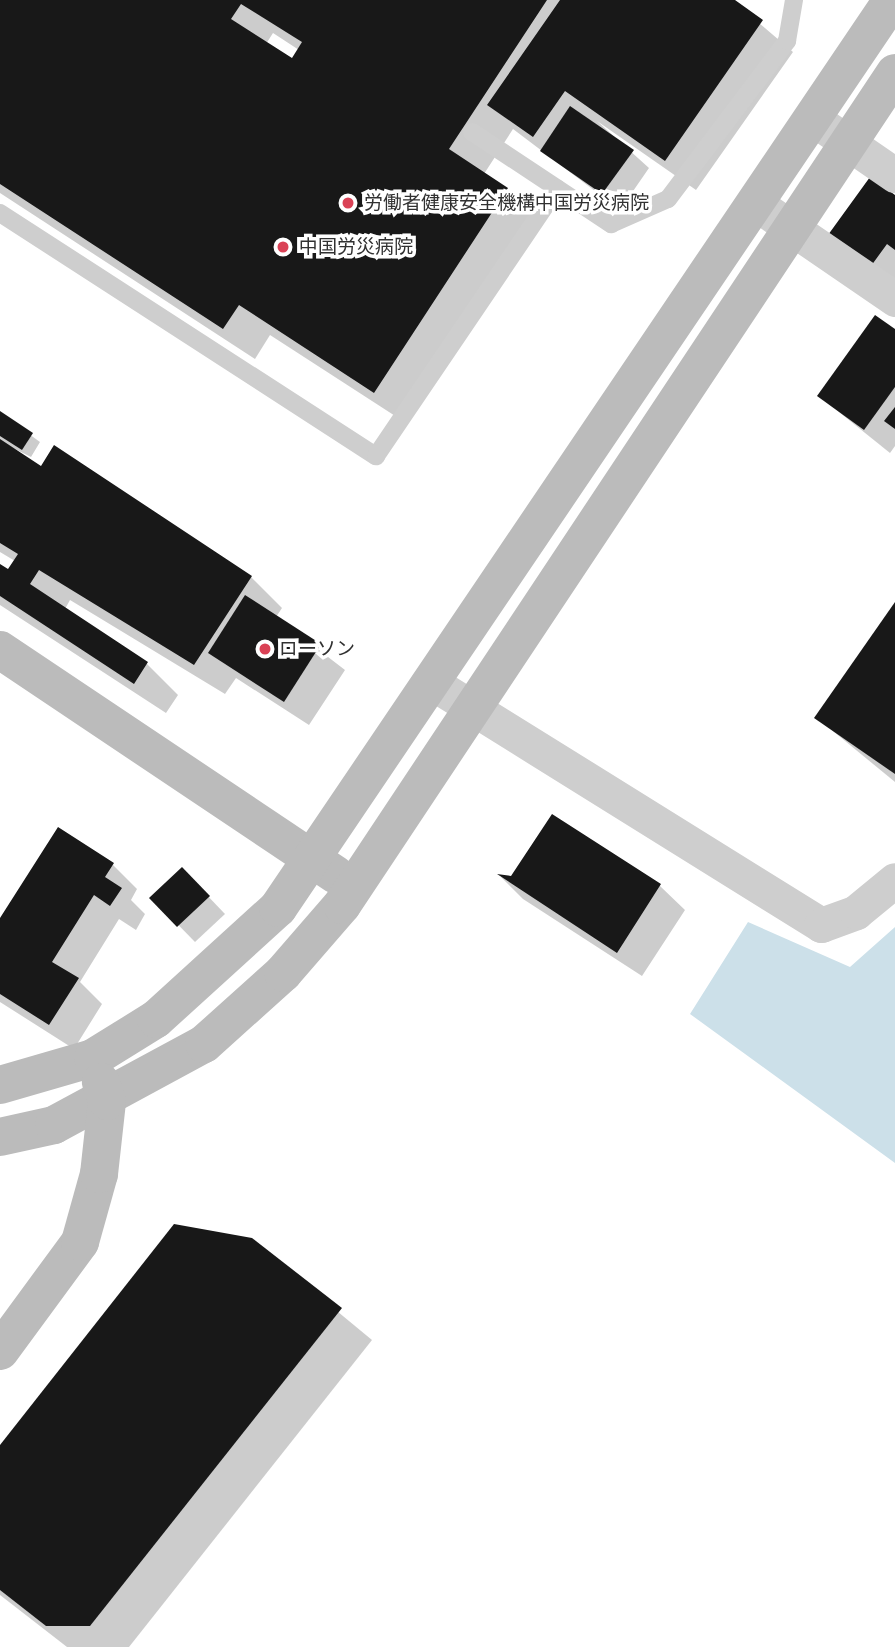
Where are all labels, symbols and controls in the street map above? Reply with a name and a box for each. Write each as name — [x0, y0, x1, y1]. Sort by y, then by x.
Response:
place label: 労働者健康安全機構中国労災病院 — [364, 192, 649, 214]
marker: 労働者健康安全機構中国労災病院 — [338, 193, 358, 213]
place label: 中国労災病院 — [299, 236, 413, 258]
marker: 中国労災病院 — [273, 237, 293, 257]
place label: ローソン — [279, 638, 355, 660]
marker: ローソン — [257, 641, 273, 657]

